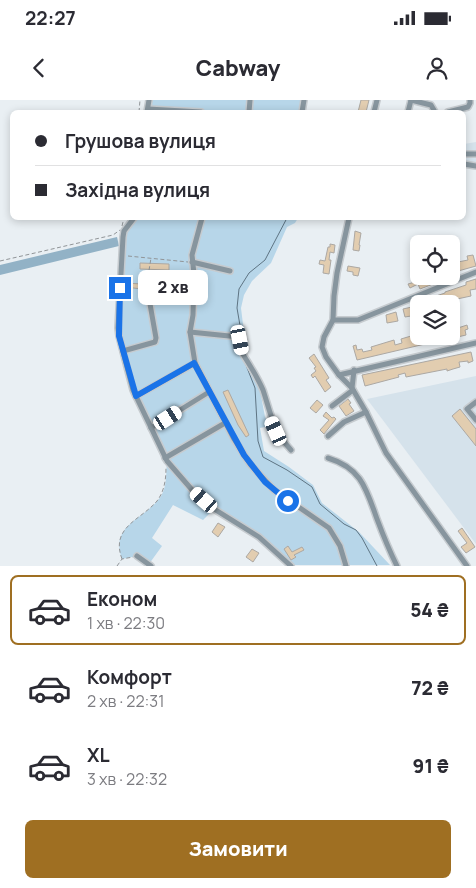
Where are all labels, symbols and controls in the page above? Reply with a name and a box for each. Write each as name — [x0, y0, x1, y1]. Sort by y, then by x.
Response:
text: 22:27 — [25, 5, 76, 31]
text: Cabway — [196, 53, 280, 83]
icon: back — [25, 54, 53, 82]
icon: person — [423, 54, 451, 82]
text: Грушова вулиця — [65, 128, 216, 154]
text: Західна вулиця — [65, 177, 210, 203]
map controls — [410, 235, 460, 345]
button: locate — [410, 235, 460, 285]
callout: 2 хв — [138, 270, 208, 306]
text: 2 хв — [158, 276, 188, 298]
route end — [109, 277, 131, 299]
button: layers — [410, 295, 460, 345]
car — [229, 324, 250, 356]
car — [151, 404, 184, 432]
car — [263, 414, 288, 448]
car — [187, 484, 220, 516]
route start — [277, 490, 299, 512]
text: Економ — [87, 586, 157, 612]
icon: car — [27, 588, 72, 633]
text: 54 ₴ — [410, 597, 449, 623]
text: 1 хв · 22:30 — [87, 612, 165, 634]
text: Комфорт — [87, 664, 172, 690]
icon: car — [27, 666, 72, 711]
text: 72 ₴ — [411, 675, 449, 701]
text: 2 хв · 22:31 — [87, 690, 164, 712]
text: XL — [87, 742, 110, 768]
icon: car — [27, 744, 72, 789]
text: 91 ₴ — [413, 753, 449, 779]
text: 3 хв · 22:32 — [87, 768, 167, 790]
button: Замовити — [25, 820, 451, 878]

